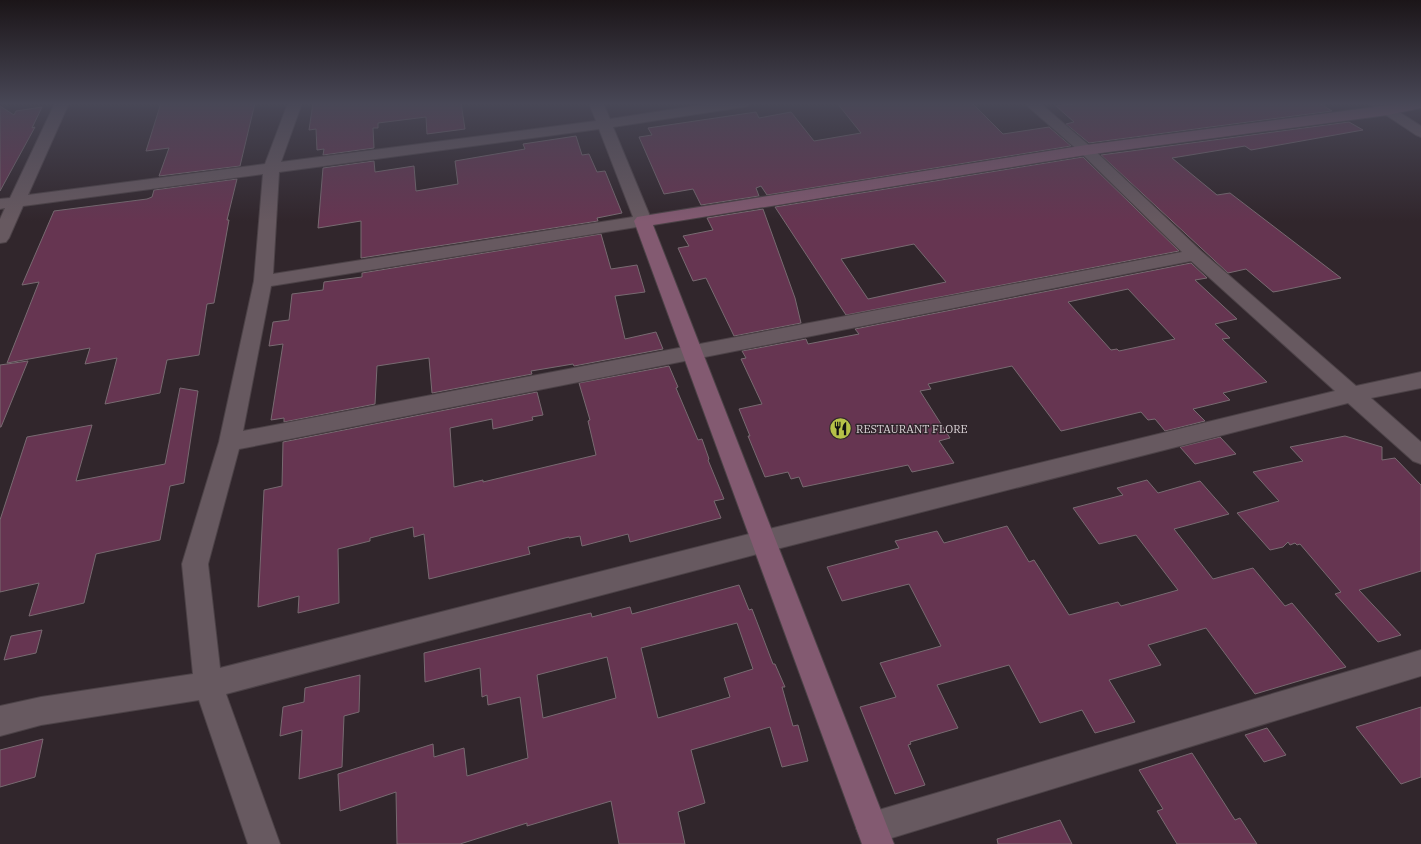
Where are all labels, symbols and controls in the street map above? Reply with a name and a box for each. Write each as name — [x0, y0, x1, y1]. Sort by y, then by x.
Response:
restaurant icon: RESTAURANT FLORE — [828, 416, 854, 442]
place label: RESTAURANT FLORE — [856, 422, 968, 436]

